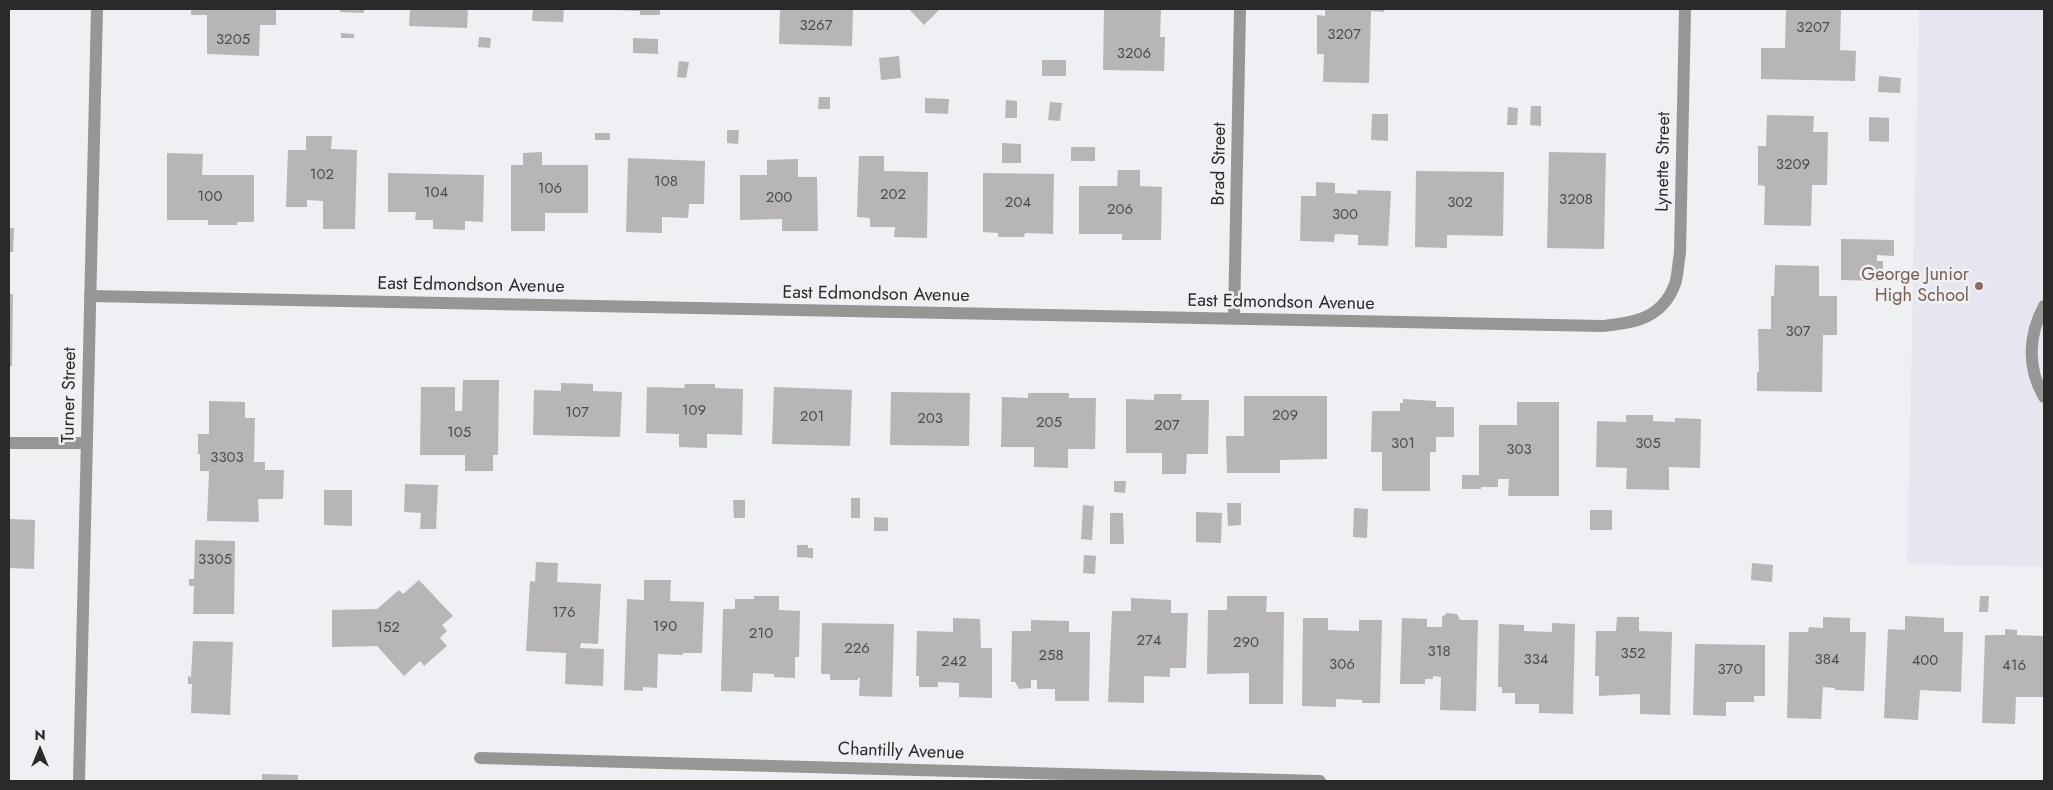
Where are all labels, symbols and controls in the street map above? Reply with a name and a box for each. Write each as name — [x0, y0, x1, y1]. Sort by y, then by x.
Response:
house number: 3267 — [799, 17, 833, 35]
house number: 3207 — [1796, 19, 1830, 37]
house number: 3207 — [1327, 26, 1361, 44]
house number: 3205 — [216, 31, 250, 49]
house number: 3206 — [1117, 45, 1151, 63]
street label: Lynette Street — [1652, 112, 1676, 212]
street label: Brad Street — [1208, 122, 1232, 206]
house number: 3209 — [1776, 156, 1810, 174]
house number: 102 — [310, 166, 334, 184]
house number: 108 — [654, 173, 678, 191]
house number: 106 — [538, 180, 562, 198]
house number: 104 — [424, 184, 448, 202]
house number: 202 — [880, 186, 906, 204]
house number: 100 — [198, 188, 222, 206]
house number: 200 — [766, 189, 792, 207]
house number: 3208 — [1559, 191, 1593, 209]
house number: 204 — [1005, 194, 1031, 212]
house number: 302 — [1447, 194, 1473, 212]
house number: 206 — [1107, 201, 1133, 219]
house number: 300 — [1332, 206, 1358, 224]
place label: George Junior High School — [1861, 265, 1969, 308]
street label: East Edmondson Avenue — [377, 274, 565, 298]
marker: George Junior High School — [1973, 280, 1985, 292]
street label: East Edmondson Avenue — [782, 283, 970, 307]
street label: East Edmondson Avenue — [1187, 291, 1375, 315]
house number: 307 — [1785, 323, 1811, 341]
street label: Turner Street — [58, 347, 82, 443]
house number: 109 — [682, 402, 706, 420]
house number: 107 — [565, 404, 589, 422]
house number: 209 — [1272, 407, 1298, 425]
house number: 201 — [800, 408, 824, 426]
house number: 203 — [917, 410, 943, 428]
house number: 205 — [1036, 414, 1062, 432]
house number: 207 — [1154, 417, 1180, 435]
house number: 105 — [447, 424, 471, 442]
house number: 301 — [1391, 435, 1415, 453]
house number: 305 — [1635, 435, 1661, 453]
house number: 303 — [1506, 441, 1532, 459]
house number: 3303 — [210, 449, 244, 467]
house number: 3305 — [198, 551, 232, 569]
house number: 176 — [552, 604, 576, 622]
house number: 190 — [653, 618, 677, 636]
house number: 152 — [376, 619, 400, 637]
house number: 210 — [749, 625, 773, 643]
house number: 274 — [1136, 632, 1162, 650]
house number: 290 — [1233, 634, 1259, 652]
house number: 226 — [844, 640, 870, 658]
house number: 318 — [1427, 643, 1451, 661]
house number: 352 — [1620, 645, 1646, 663]
house number: 258 — [1038, 647, 1064, 665]
house number: 334 — [1523, 651, 1549, 669]
house number: 384 — [1814, 651, 1840, 669]
house number: 400 — [1912, 652, 1938, 670]
house number: 242 — [941, 653, 967, 671]
house number: 306 — [1329, 656, 1355, 674]
house number: 416 — [2002, 657, 2026, 675]
house number: 370 — [1718, 661, 1742, 679]
north arrow — [15, 725, 65, 775]
text: N — [34, 725, 46, 745]
street label: Chantilly Avenue — [837, 739, 965, 765]

